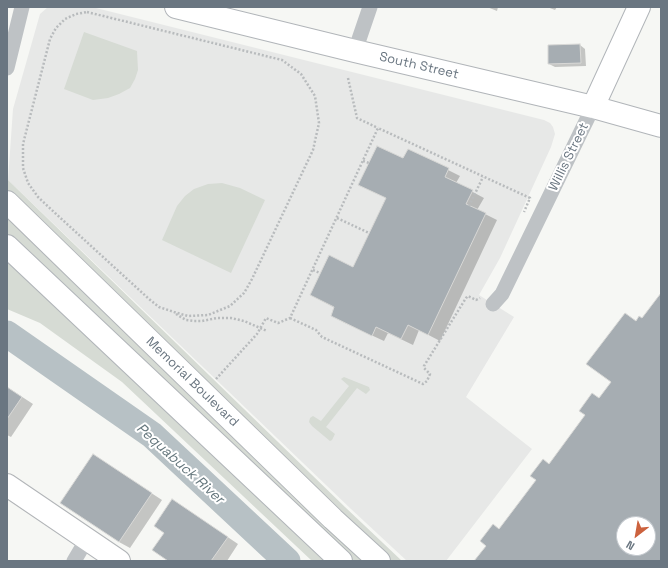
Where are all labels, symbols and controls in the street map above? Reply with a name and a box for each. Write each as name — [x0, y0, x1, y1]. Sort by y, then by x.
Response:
street label: South Street — [378, 49, 460, 83]
street label: Willis Street — [546, 120, 592, 194]
street label: Memorial Boulevard — [142, 334, 242, 430]
water label: Pequabuck River — [133, 420, 227, 508]
north arrow — [616, 516, 656, 556]
text: N — [624, 538, 637, 553]

